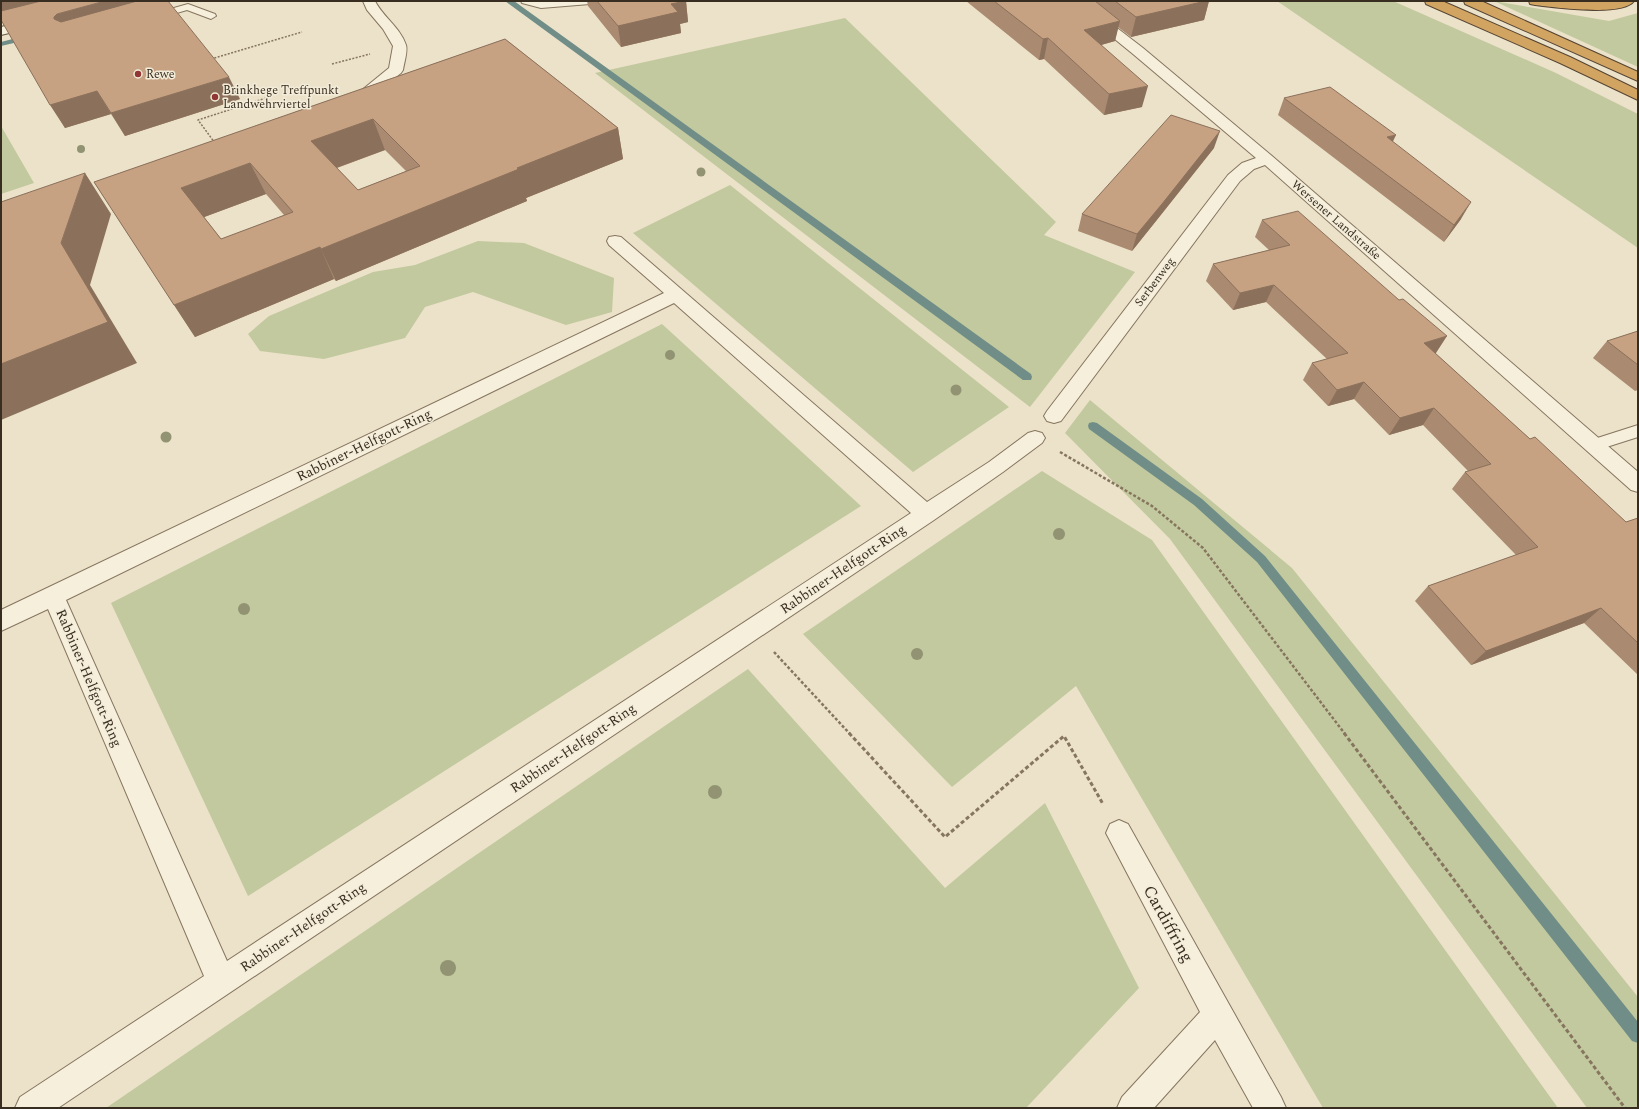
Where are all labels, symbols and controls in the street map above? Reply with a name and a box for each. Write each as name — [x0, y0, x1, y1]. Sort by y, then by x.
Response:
place label: Rewe — [146, 65, 175, 84]
marker: Rewe — [133, 69, 143, 79]
place label: Brinkhege Treffpunkt Landwehrviertel — [223, 81, 339, 114]
marker: Brinkhege Treffpunkt Landwehrviertel — [210, 92, 220, 102]
street label: Wersener Landstraße — [1287, 175, 1385, 265]
street label: Serbenweg — [1130, 253, 1180, 311]
street label: Rabbiner-Helfgott-Ring — [293, 403, 435, 487]
street label: Rabbiner-Helfgott-Ring — [776, 519, 910, 619]
street label: Rabbiner-Helfgott-Ring — [50, 606, 128, 750]
street label: Rabbiner-Helfgott-Ring — [506, 698, 640, 798]
street label: Rabbiner-Helfgott-Ring — [236, 877, 370, 977]
street label: Cardiffring — [1136, 881, 1200, 967]

